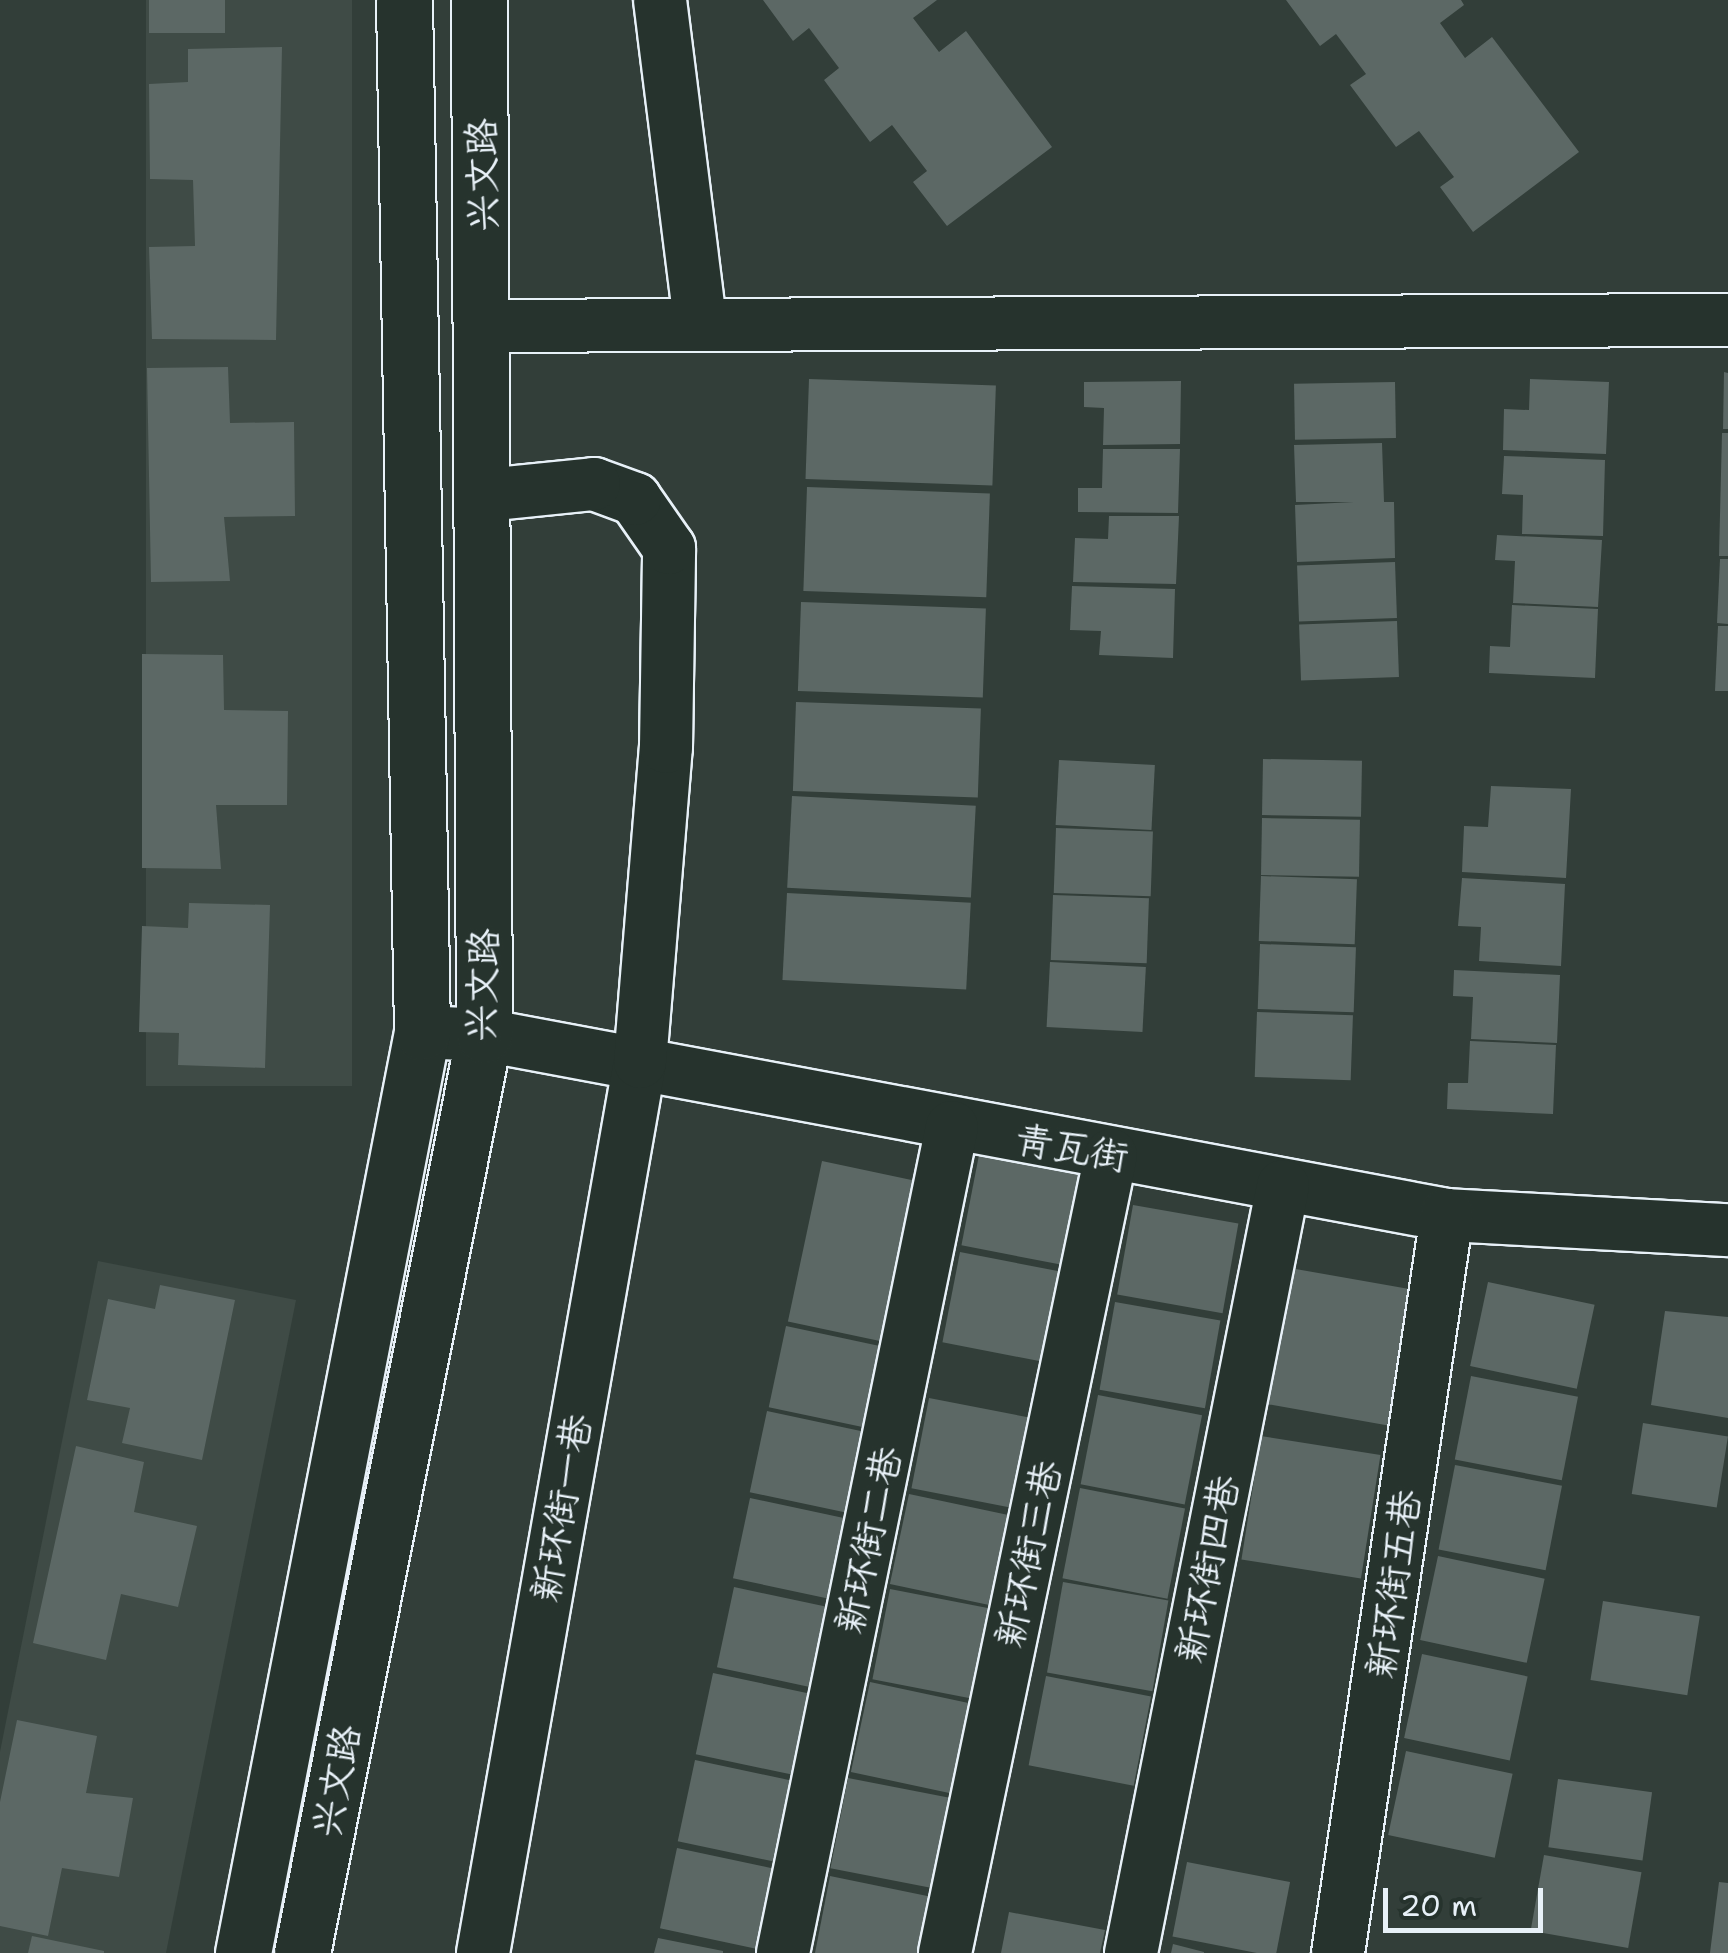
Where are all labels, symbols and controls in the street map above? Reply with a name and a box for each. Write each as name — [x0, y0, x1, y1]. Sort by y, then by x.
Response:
street label: 兴文路 — [458, 118, 506, 232]
street label: 兴文路 — [457, 927, 507, 1043]
street label: 青瓦街 — [1012, 1116, 1132, 1180]
street label: 新环街一巷 — [522, 1410, 600, 1606]
street label: 新环街二巷 — [826, 1442, 910, 1638]
street label: 新环街三巷 — [986, 1456, 1070, 1652]
street label: 新环街四巷 — [1166, 1471, 1248, 1667]
street label: 新环街五巷 — [1357, 1487, 1429, 1681]
street label: 兴文路 — [303, 1721, 369, 1841]
scale bar — [1388, 1868, 1548, 1930]
text: 20 m — [1400, 1885, 1477, 1926]

